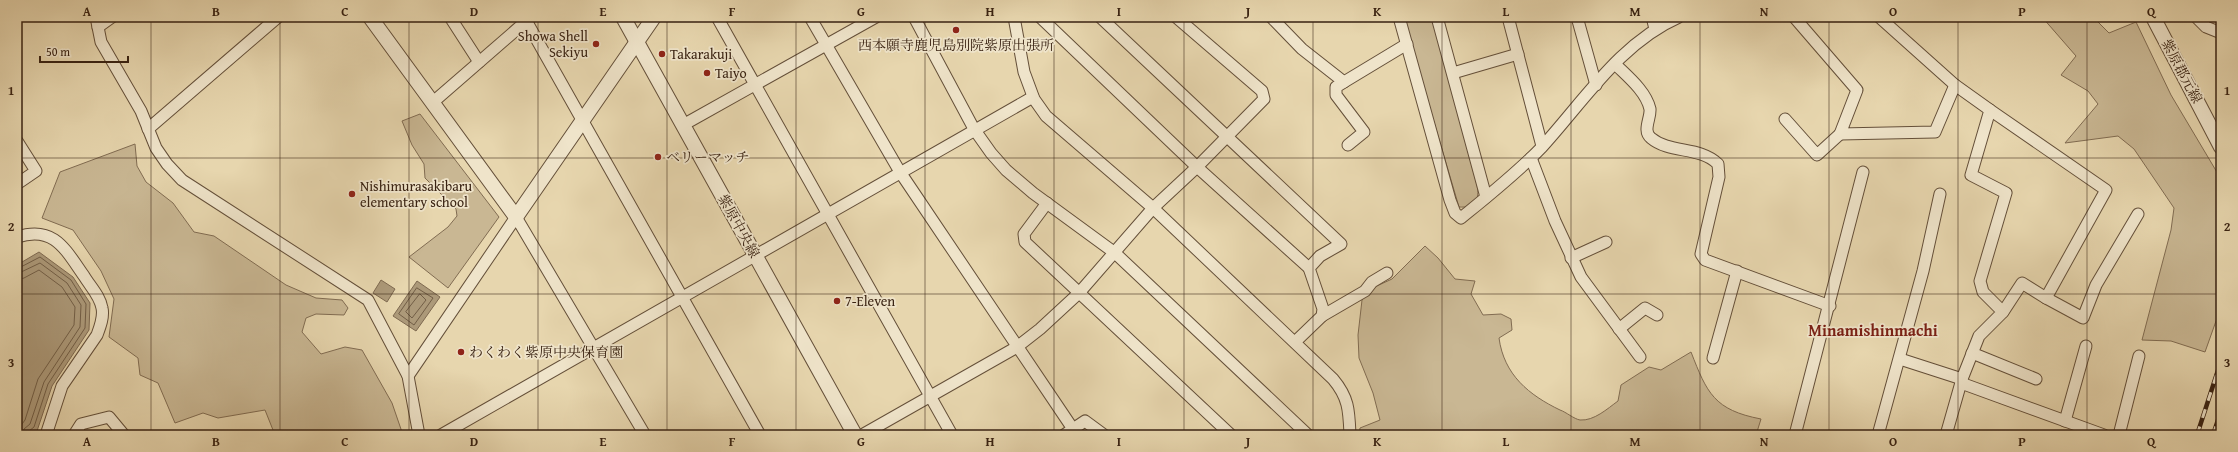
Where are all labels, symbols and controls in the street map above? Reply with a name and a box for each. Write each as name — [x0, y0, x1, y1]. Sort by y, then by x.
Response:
text: A — [83, 2, 92, 21]
text: B — [212, 2, 220, 21]
text: C — [341, 2, 349, 21]
text: D — [470, 2, 478, 21]
text: E — [600, 2, 607, 21]
text: F — [729, 2, 736, 21]
text: G — [857, 2, 865, 21]
text: H — [985, 2, 995, 21]
text: I — [1117, 2, 1121, 21]
text: J — [1244, 2, 1251, 21]
text: K — [1373, 2, 1382, 21]
text: L — [1503, 2, 1510, 21]
text: M — [1629, 2, 1641, 21]
text: N — [1760, 2, 1769, 21]
text: O — [1889, 2, 1897, 21]
text: P — [2018, 2, 2026, 21]
text: Q — [2147, 2, 2157, 21]
marker: 西本願寺鹿児島別院紫原出張所 — [951, 25, 961, 35]
place label: Showa Shell Sekiyu — [518, 26, 588, 62]
place label: 西本願寺鹿児島別院紫原出張所 — [858, 35, 1054, 55]
street label: 紫原郡元線 — [2157, 35, 2207, 107]
scale bar — [40, 38, 128, 64]
marker: Showa Shell Sekiyu — [591, 39, 601, 49]
text: 50 m — [46, 43, 70, 60]
place label: Takarakuji — [670, 44, 732, 64]
marker: Takarakuji — [657, 49, 667, 59]
place label: Taiyo — [715, 63, 747, 83]
marker: Taiyo — [702, 68, 712, 78]
text: 1 — [8, 81, 14, 100]
text: 1 — [2224, 81, 2230, 100]
place label: ベリーマッチ — [666, 147, 749, 167]
marker: ベリーマッチ — [653, 152, 663, 162]
place label: Nishimurasakibaru elementary school — [360, 176, 473, 212]
marker: Nishimurasakibaru elementary school — [347, 189, 357, 199]
street label: 紫原中央線 — [713, 191, 765, 261]
text: 2 — [8, 217, 15, 236]
text: 2 — [2224, 217, 2231, 236]
place label: 7-Eleven — [845, 291, 895, 311]
marker: 7-Eleven — [832, 296, 842, 306]
district label: Minamishinmachi — [1808, 318, 1938, 342]
place label: わくわく紫原中央保育園 — [469, 342, 623, 362]
marker: わくわく紫原中央保育園 — [456, 347, 466, 357]
text: 3 — [8, 353, 14, 372]
text: 3 — [2224, 353, 2230, 372]
text: A — [83, 432, 92, 451]
text: B — [212, 432, 220, 451]
text: C — [341, 432, 349, 451]
text: D — [470, 432, 478, 451]
text: E — [600, 432, 607, 451]
text: F — [729, 432, 736, 451]
text: G — [857, 432, 865, 451]
text: H — [985, 432, 995, 451]
text: I — [1117, 432, 1121, 451]
text: J — [1244, 432, 1251, 451]
text: K — [1373, 432, 1382, 451]
text: L — [1503, 432, 1510, 451]
text: M — [1629, 432, 1641, 451]
text: N — [1760, 432, 1769, 451]
text: O — [1889, 432, 1897, 451]
text: P — [2018, 432, 2026, 451]
text: Q — [2147, 432, 2157, 451]

